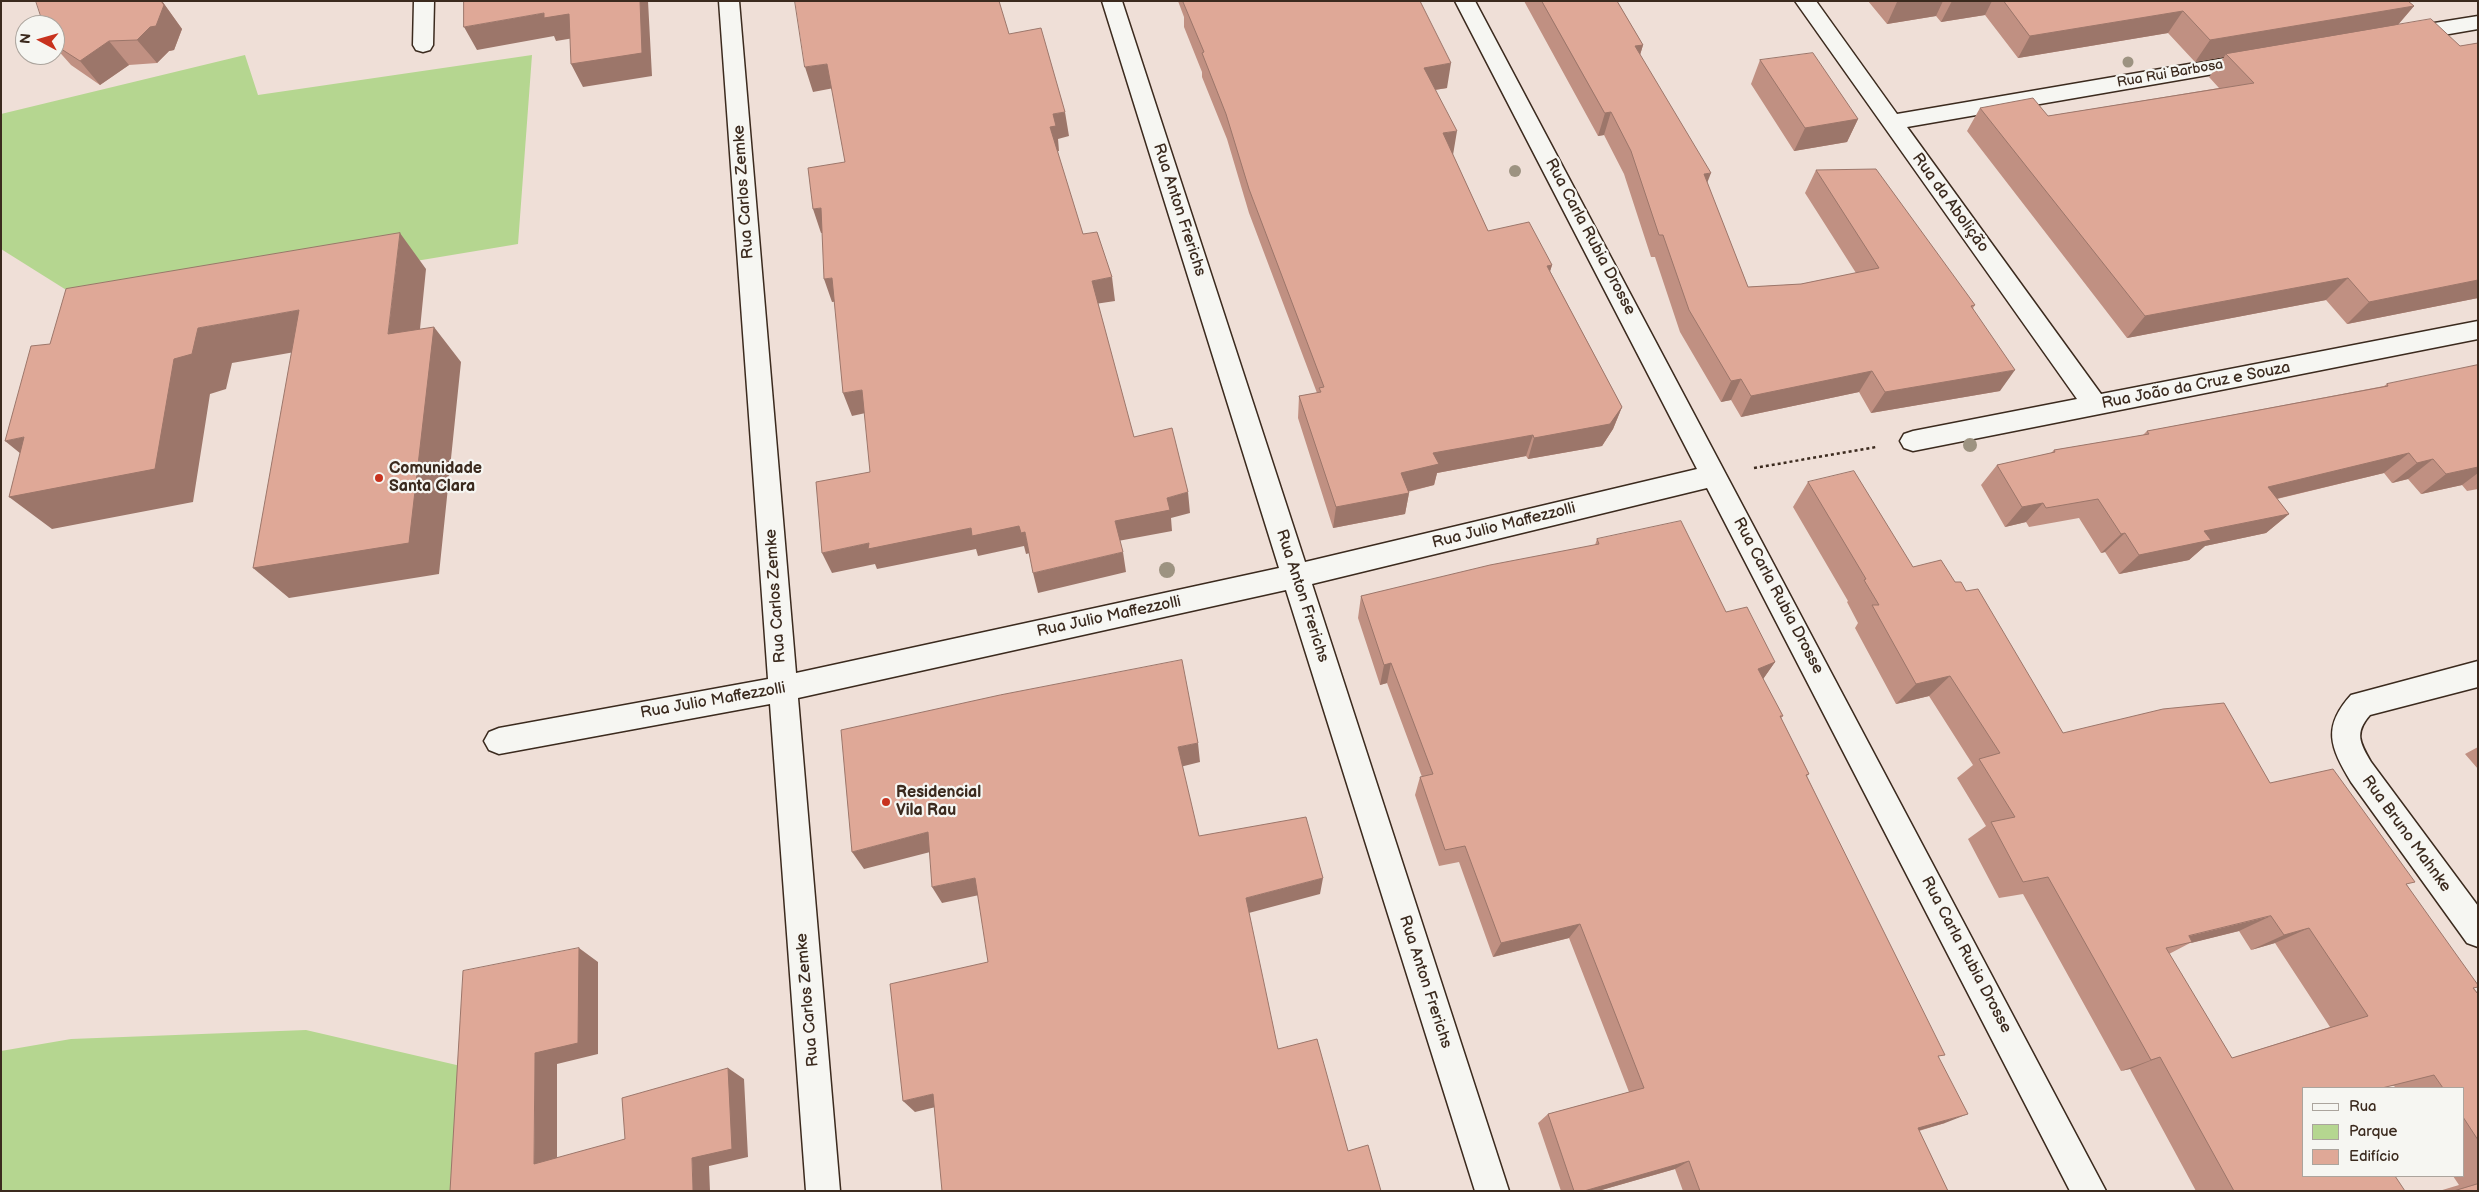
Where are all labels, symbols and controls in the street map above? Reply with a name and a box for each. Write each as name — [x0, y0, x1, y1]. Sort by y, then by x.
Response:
north arrow — [15, 15, 65, 65]
text: N — [17, 32, 35, 45]
street label: Rua Rui Barbosa — [2116, 56, 2224, 92]
street label: Rua Carlos Zemke — [730, 124, 758, 260]
street label: Rua Anton Frerichs — [1148, 141, 1210, 279]
street label: Rua da Abolição — [1908, 150, 1992, 256]
street label: Rua Carla Rubia Drosse — [1541, 155, 1639, 319]
street label: Rua João da Cruz e Souza — [2100, 358, 2292, 414]
place label: Comunidade Santa Clara — [389, 459, 482, 497]
marker: Comunidade Santa Clara — [373, 472, 385, 484]
street label: Rua Julio Maffezzolli — [1430, 499, 1578, 553]
street label: Rua Carla Rubia Drosse — [1729, 514, 1827, 678]
street label: Rua Anton Frerichs — [1271, 527, 1333, 665]
street label: Rua Carlos Zemke — [762, 528, 790, 664]
street label: Rua Julio Maffezzolli — [1035, 592, 1183, 642]
street label: Rua Julio Maffezzolli — [639, 679, 787, 723]
street label: Rua Bruno Mahnke — [2357, 772, 2455, 896]
place label: Residencial Vila Rau — [896, 783, 981, 821]
marker: Residencial Vila Rau — [880, 796, 892, 808]
street label: Rua Carla Rubia Drosse — [1917, 873, 2015, 1037]
street label: Rua Anton Frerichs — [1394, 913, 1456, 1051]
street label: Rua Carlos Zemke — [793, 932, 823, 1068]
legend — [2302, 1087, 2464, 1177]
text: Rua — [2349, 1097, 2377, 1116]
text: Parque — [2349, 1122, 2397, 1141]
text: Edifício — [2349, 1147, 2399, 1166]

